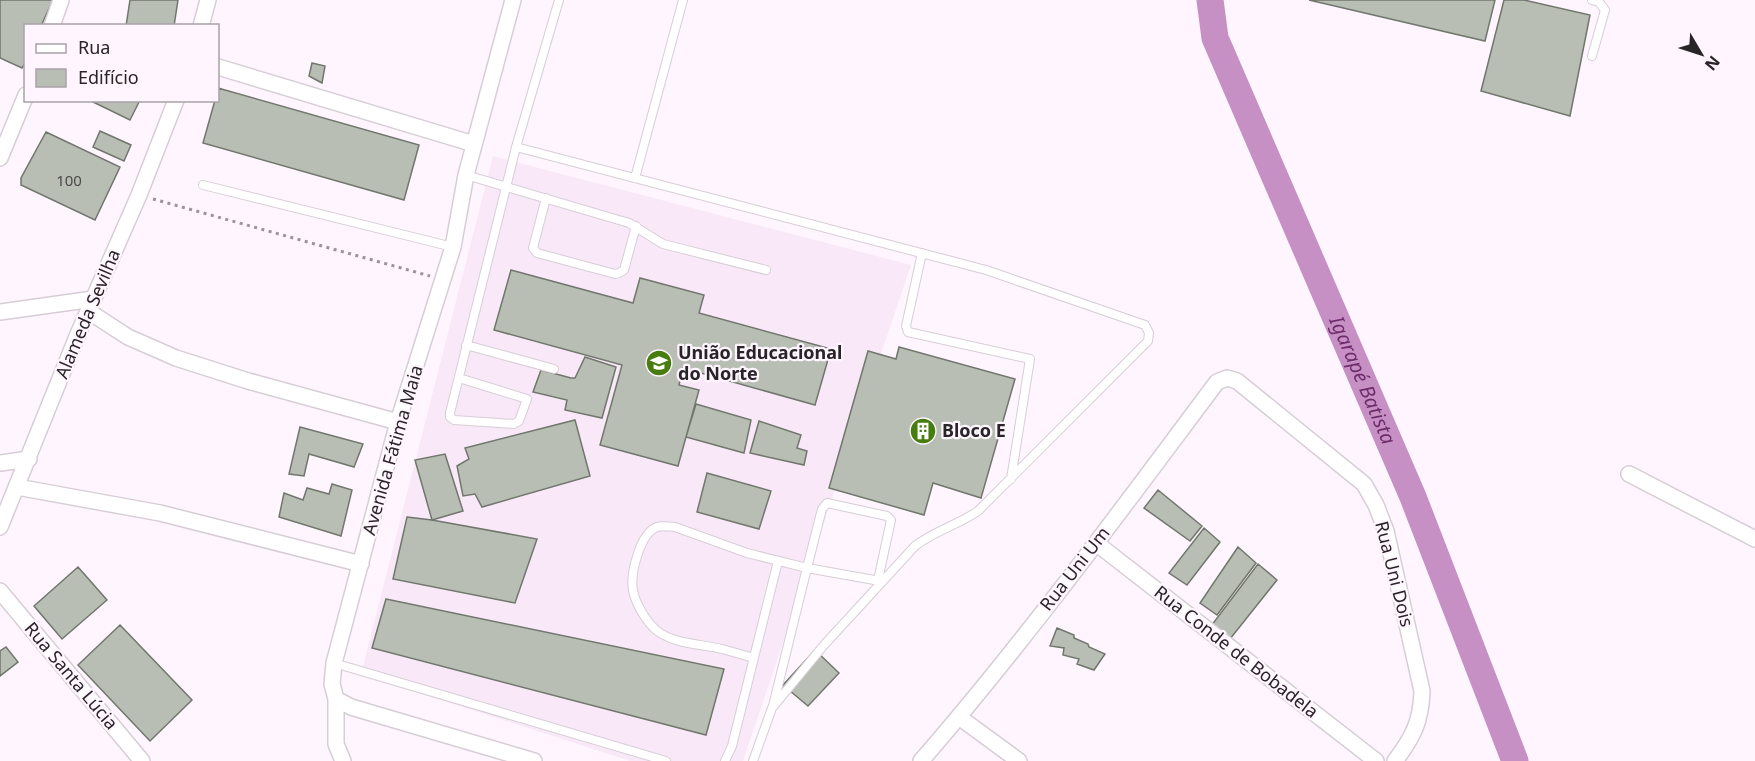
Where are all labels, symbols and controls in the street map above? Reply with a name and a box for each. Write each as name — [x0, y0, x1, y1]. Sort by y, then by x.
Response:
legend — [24, 24, 219, 102]
north arrow — [1671, 24, 1731, 84]
text: Rua — [78, 35, 110, 59]
text: N — [1700, 51, 1725, 75]
text: Edifício — [78, 65, 139, 89]
house number: 100 — [56, 170, 82, 190]
street label: Alameda Sevilha — [49, 245, 125, 382]
water label: Igarapé Batista — [1323, 311, 1403, 448]
place label: União Educacional do Norte — [678, 340, 842, 385]
school or university icon: União Educacional do Norte — [644, 348, 674, 378]
street label: Avenida Fátima Maia — [356, 362, 428, 538]
building icon: Bloco E — [908, 416, 938, 446]
place label: Bloco E — [942, 418, 1006, 442]
street label: Rua Uni Dois — [1370, 518, 1420, 629]
street label: Rua Uni Um — [1034, 521, 1115, 615]
street label: Rua Conde de Bobadela — [1150, 580, 1324, 723]
street label: Rua Santa Lúcia — [20, 617, 124, 734]

